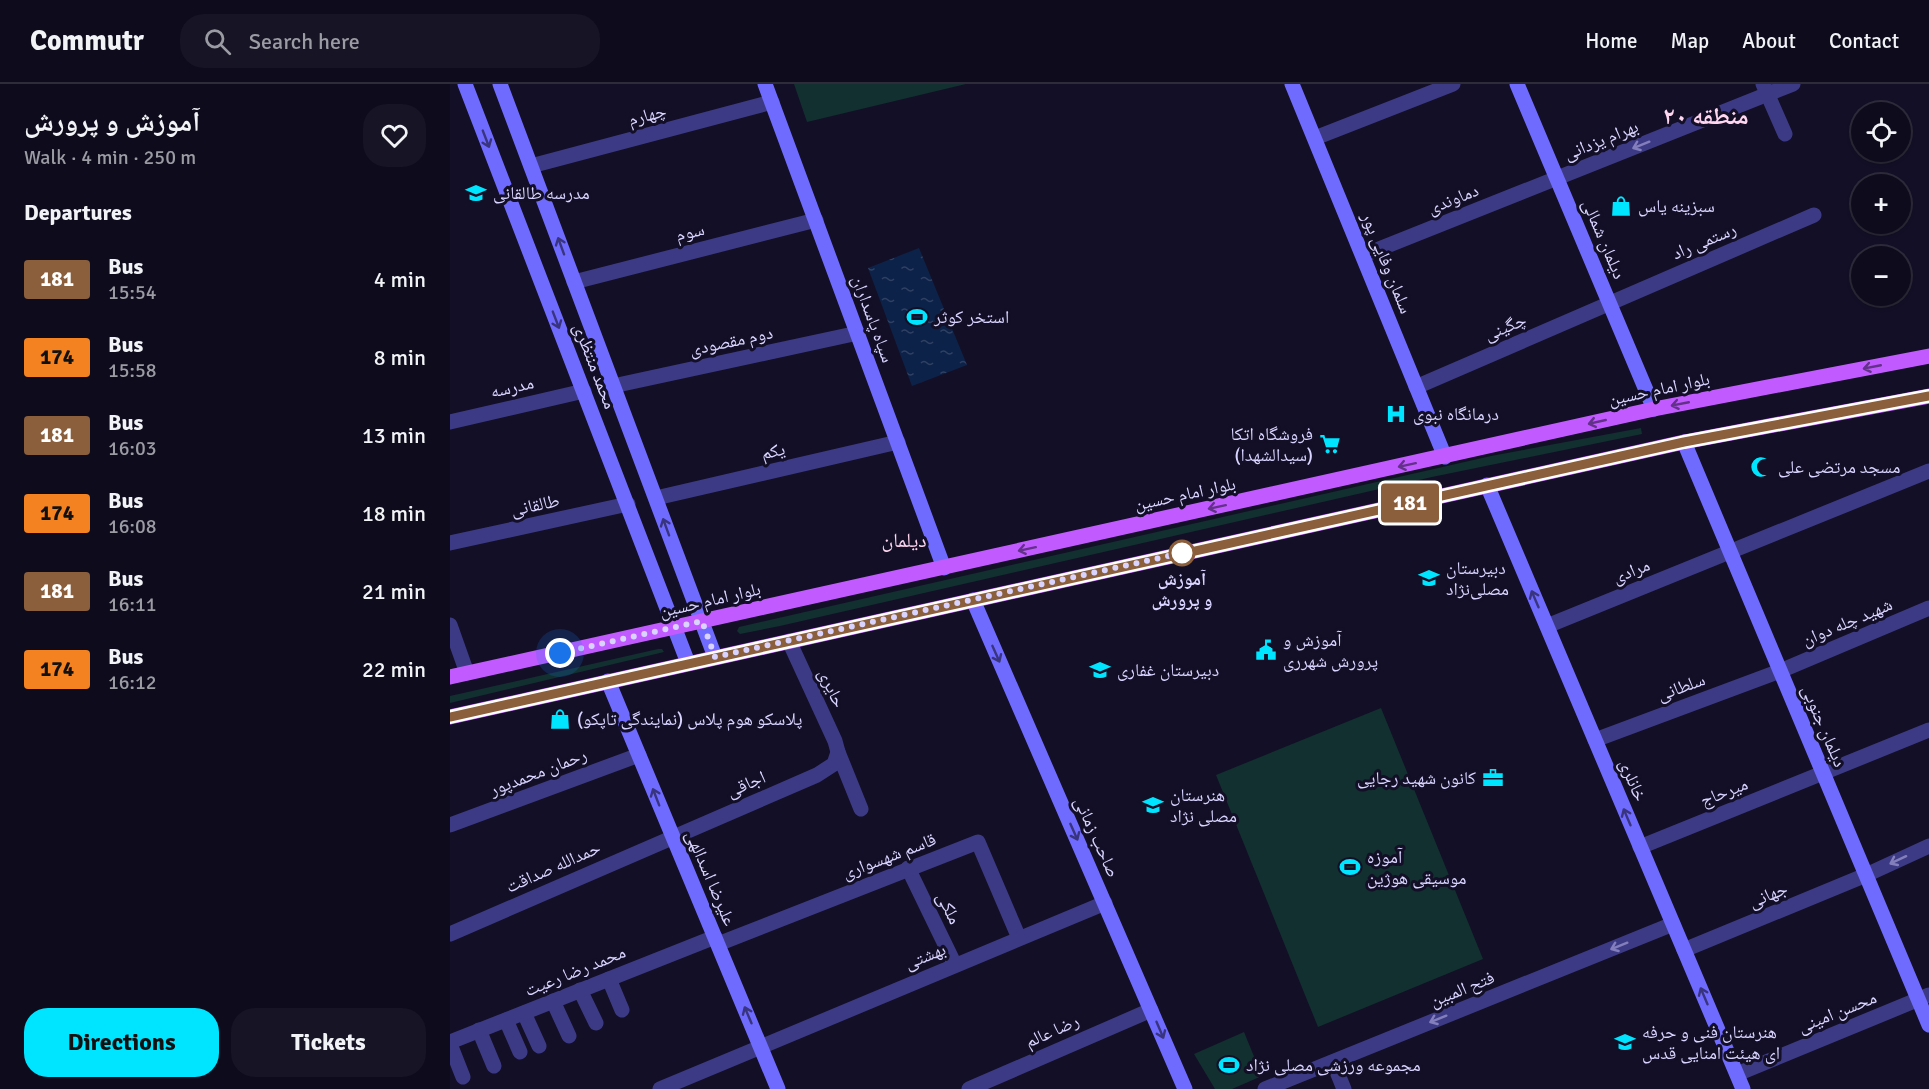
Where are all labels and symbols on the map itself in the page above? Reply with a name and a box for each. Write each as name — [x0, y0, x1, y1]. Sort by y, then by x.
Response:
street label: چهارم — [625, 99, 669, 132]
district label: منطقه ۲۰ — [1663, 101, 1749, 131]
street label: بهرام یزدانی — [1560, 115, 1642, 166]
one-way arrow — [481, 129, 492, 147]
one-way arrow — [1632, 140, 1651, 151]
street label: دماوندی — [1424, 179, 1482, 219]
school or university icon: مدرسه طالقانی — [464, 181, 488, 205]
place label: مدرسه طالقانی — [493, 182, 590, 204]
shop icon: سبزینه یاس — [1609, 194, 1633, 218]
place label: سبزینه یاس — [1638, 195, 1715, 217]
street label: دیلمان شمالی — [1577, 196, 1631, 282]
street label: سلمان وفایی پور — [1356, 208, 1417, 317]
street label: سوم — [673, 218, 707, 247]
street label: رستمی راد — [1669, 218, 1740, 264]
one-way arrow — [555, 238, 566, 256]
street label: سپاه پاسداران — [847, 272, 899, 366]
sports icon: استخر کوثر — [905, 305, 929, 329]
place label: استخر کوثر — [933, 306, 1009, 328]
street label: چگینی — [1481, 308, 1529, 346]
one-way arrow — [552, 311, 563, 329]
street label: محمد منتظری — [569, 320, 621, 412]
street label: دوم مقصودی — [687, 321, 775, 362]
one-way arrow — [1862, 362, 1882, 373]
street label: بلوار امام حسین — [1606, 368, 1712, 411]
street label: مدرسه — [488, 371, 536, 403]
one-way arrow — [1671, 399, 1690, 410]
hospital icon: درمانگاه نبوی — [1384, 402, 1408, 426]
place label: درمانگاه نبوی — [1413, 403, 1499, 425]
one-way arrow — [1588, 417, 1608, 428]
place label: فروشگاه اتکا (سیدالشهدا) — [1231, 423, 1313, 466]
supermarket icon: فروشگاه اتکا (سیدالشهدا) — [1318, 432, 1342, 456]
street label: یکم — [759, 438, 787, 465]
mosque icon: مسجد مرتضی علی — [1749, 455, 1773, 479]
place label: مسجد مرتضی علی — [1778, 456, 1900, 478]
one-way arrow — [1398, 460, 1417, 472]
street label: بلوار امام حسین — [1132, 473, 1238, 516]
line badge: 181 — [1376, 484, 1444, 522]
street label: طالقانی — [509, 489, 561, 521]
one-way arrow — [1208, 502, 1227, 513]
one-way arrow — [660, 518, 671, 537]
district label: دیلمان — [881, 528, 927, 553]
marker: آموزش و پرورش — [1169, 540, 1195, 566]
one-way arrow — [1017, 544, 1036, 556]
street label: مرادی — [1609, 554, 1653, 588]
place label: دبیرستان مصلی‌نژاد — [1446, 557, 1509, 600]
school or university icon: دبیرستان مصلی‌نژاد — [1417, 566, 1441, 590]
place label: آموزش و پرورش — [1151, 568, 1213, 611]
street label: بلوار امام حسین — [657, 578, 763, 623]
one-way arrow — [1529, 590, 1540, 608]
street label: شهید چله دوان — [1798, 593, 1896, 651]
place label: آموزش و پرورش شهرری — [1283, 629, 1378, 672]
your location — [545, 638, 575, 668]
public building icon: آموزش و پرورش شهرری — [1254, 638, 1278, 662]
one-way arrow — [991, 644, 1002, 662]
school or university icon: دبیرستان غفاری — [1088, 658, 1112, 682]
place label: دبیرستان غفاری — [1117, 659, 1219, 681]
street label: حایری — [813, 665, 851, 711]
street label: سلطانی — [1654, 668, 1708, 706]
street label: دیلمان جنوبی — [1797, 682, 1851, 770]
shop icon: پلاسکو هوم پلاس (نمایندگی تاپکو) — [548, 707, 572, 731]
place label: پلاسکو هوم پلاس (نمایندگی تاپکو) — [577, 708, 803, 731]
street label: رحمان محمدپور — [485, 743, 590, 801]
street label: خانلری — [1614, 756, 1652, 804]
street label: اجاقی — [723, 766, 769, 802]
office icon: کانون شهید رجایی — [1481, 766, 1505, 790]
place label: کانون شهید رجایی — [1357, 767, 1477, 789]
street label: میرحاج — [1697, 773, 1751, 812]
place label: هنرستان مصلی نژاد — [1170, 784, 1237, 827]
one-way arrow — [650, 788, 661, 807]
street label: صاحب زمانی — [1069, 793, 1125, 881]
school or university icon: هنرستان مصلی نژاد — [1141, 793, 1165, 817]
one-way arrow — [1621, 808, 1632, 826]
one-way arrow — [1069, 823, 1080, 841]
street label: علیرضا اسدالهی — [681, 827, 741, 929]
street label: قاسم شهسواری — [839, 828, 939, 885]
street label: حمدالله صداقت — [502, 836, 604, 898]
place label: آموزه موسیقی هوژین — [1367, 846, 1466, 889]
sports icon: آموزه موسیقی هوژین — [1338, 855, 1362, 879]
one-way arrow — [1889, 855, 1907, 867]
street label: جهانی — [1745, 877, 1791, 913]
street label: ملکی — [932, 888, 966, 928]
street label: بهشتی — [901, 938, 949, 974]
street label: محمد رضا رعیت — [521, 941, 629, 1001]
one-way arrow — [1610, 941, 1628, 952]
street label: فتح المبین — [1426, 966, 1498, 1013]
street label: محسن امینی — [1794, 986, 1880, 1038]
one-way arrow — [1697, 988, 1709, 1006]
one-way arrow — [742, 1007, 753, 1025]
street label: رضا عالم — [1022, 1009, 1083, 1053]
one-way arrow — [1429, 1014, 1448, 1025]
one-way arrow — [1155, 1021, 1166, 1039]
place label: هنرستان فنی و حرفه ای هیئت امنایی قدس — [1642, 1021, 1780, 1064]
school or university icon: هنرستان فنی و حرفه ای هیئت امنایی قدس — [1613, 1030, 1637, 1054]
sports icon: مجموعه ورزشی مصلی نژاد — [1217, 1053, 1241, 1077]
place label: مجموعه ورزشی مصلی نژاد — [1246, 1054, 1421, 1076]

